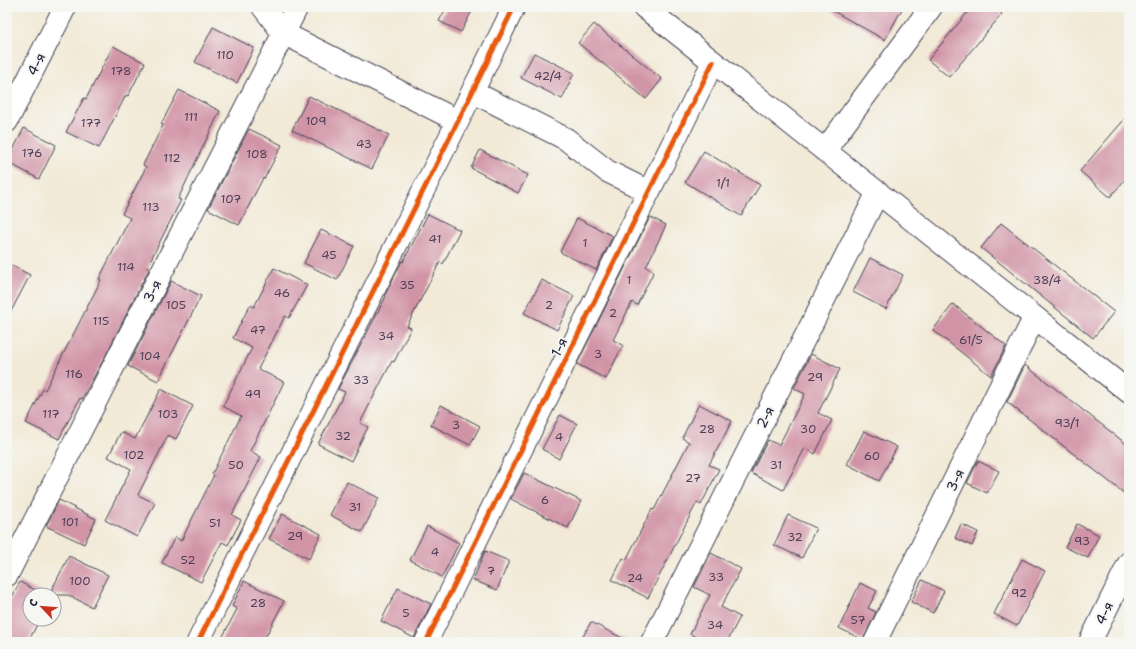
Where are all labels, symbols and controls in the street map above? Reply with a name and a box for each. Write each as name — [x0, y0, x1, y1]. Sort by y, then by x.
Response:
house number: 110 — [216, 47, 234, 63]
street label: 4-я — [23, 50, 49, 78]
house number: 178 — [111, 63, 131, 79]
house number: 42/4 — [534, 68, 562, 84]
house number: 111 — [184, 109, 198, 125]
house number: 109 — [305, 113, 327, 129]
house number: 177 — [81, 115, 101, 131]
house number: 43 — [356, 136, 372, 152]
house number: 176 — [22, 145, 42, 161]
house number: 108 — [246, 146, 268, 162]
house number: 112 — [163, 150, 181, 166]
house number: 1/1 — [716, 175, 730, 191]
house number: 107 — [221, 191, 241, 207]
house number: 113 — [142, 199, 160, 215]
house number: 41 — [429, 231, 441, 247]
house number: 1 — [582, 235, 588, 251]
house number: 45 — [321, 247, 337, 263]
house number: 114 — [117, 259, 135, 275]
house number: 1 — [626, 272, 632, 288]
house number: 38/4 — [1033, 272, 1061, 288]
street label: 3-я — [139, 277, 165, 305]
house number: 35 — [399, 277, 415, 293]
house number: 46 — [274, 285, 290, 301]
house number: 105 — [166, 297, 186, 313]
house number: 2 — [545, 297, 553, 313]
house number: 2 — [609, 305, 617, 321]
house number: 115 — [93, 313, 109, 329]
house number: 47 — [250, 322, 266, 338]
house number: 34 — [378, 328, 394, 344]
house number: 61/5 — [959, 332, 983, 348]
street label: 1-я — [547, 335, 571, 359]
house number: 3 — [594, 346, 602, 362]
house number: 104 — [139, 348, 161, 364]
house number: 116 — [65, 366, 83, 382]
house number: 29 — [807, 369, 823, 385]
house number: 33 — [353, 372, 369, 388]
house number: 49 — [245, 386, 261, 402]
street label: 2-я — [752, 403, 778, 431]
house number: 117 — [42, 406, 60, 422]
house number: 103 — [158, 406, 178, 422]
house number: 93/1 — [1054, 415, 1080, 431]
house number: 3 — [452, 417, 460, 433]
house number: 28 — [699, 421, 715, 437]
house number: 30 — [800, 421, 816, 437]
house number: 32 — [335, 428, 351, 444]
house number: 4 — [555, 429, 563, 445]
house number: 102 — [124, 447, 144, 463]
house number: 60 — [864, 448, 880, 464]
house number: 50 — [228, 457, 244, 473]
house number: 31 — [770, 457, 782, 473]
street label: 3-я — [942, 466, 968, 494]
house number: 27 — [685, 470, 701, 486]
house number: 6 — [541, 492, 549, 508]
house number: 31 — [349, 499, 361, 515]
house number: 101 — [61, 514, 79, 530]
house number: 51 — [209, 515, 221, 531]
house number: 29 — [287, 528, 303, 544]
house number: 32 — [787, 529, 803, 545]
house number: 93 — [1074, 533, 1090, 549]
house number: 4 — [431, 544, 439, 560]
house number: 52 — [180, 552, 196, 568]
house number: 7 — [487, 563, 495, 579]
house number: 33 — [708, 569, 724, 585]
house number: 24 — [627, 570, 643, 586]
house number: 100 — [69, 573, 91, 589]
house number: 92 — [1011, 585, 1027, 601]
north arrow — [22, 587, 62, 627]
house number: 28 — [250, 595, 266, 611]
text: С — [25, 596, 42, 609]
street label: 4-я — [1091, 599, 1117, 627]
house number: 5 — [402, 605, 410, 621]
house number: 57 — [850, 612, 866, 628]
house number: 34 — [707, 617, 723, 633]

